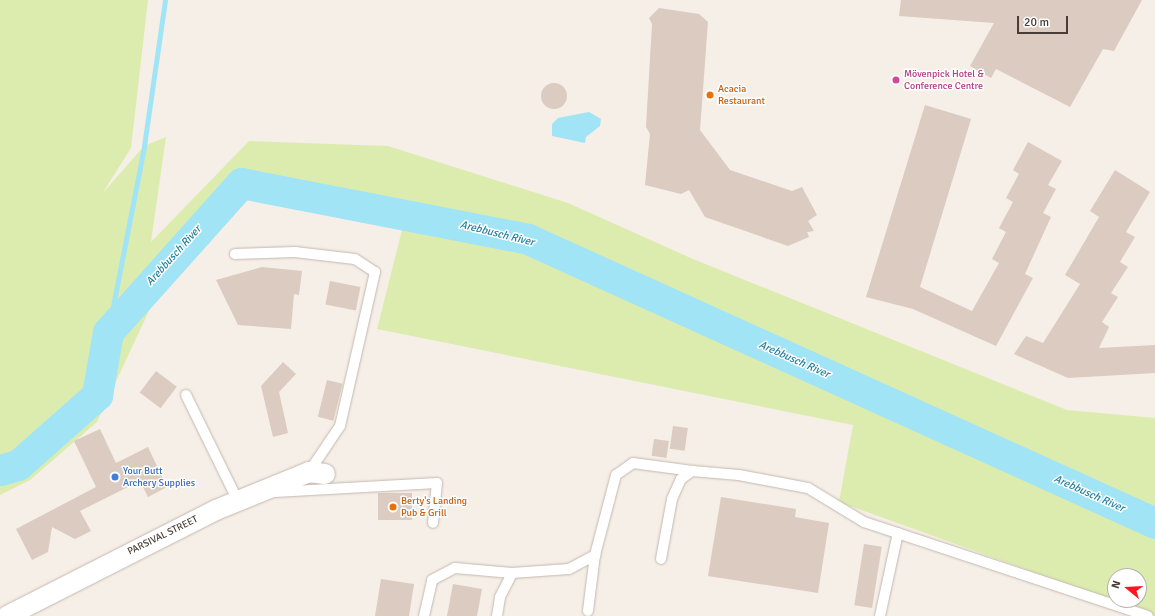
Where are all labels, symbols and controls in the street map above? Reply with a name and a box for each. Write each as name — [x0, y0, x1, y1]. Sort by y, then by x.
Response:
scale bar — [1019, 8, 1070, 34]
text: 20 m — [1024, 15, 1049, 30]
place label: Mövenpick Hotel & Conference Centre — [904, 68, 984, 92]
marker: Mövenpick Hotel & Conference Centre — [891, 75, 901, 85]
place label: Acacia Restaurant — [718, 83, 765, 106]
marker: Acacia Restaurant — [705, 90, 715, 100]
water label: Arebbusch River — [459, 218, 535, 250]
water label: Arebbusch River — [144, 223, 204, 289]
water label: Arebbusch River — [757, 339, 831, 381]
place label: Your Butt Archery Supplies — [123, 465, 195, 488]
marker: Your Butt Archery Supplies — [110, 472, 120, 482]
water label: Arebbusch River — [1052, 473, 1126, 515]
place label: Berty's Landing Pub & Grill — [401, 495, 467, 518]
marker: Berty's Landing Pub & Grill — [388, 502, 398, 512]
street label: PARSIVAL STREET — [126, 514, 200, 558]
north arrow — [1107, 568, 1147, 608]
text: N — [1109, 579, 1123, 590]

